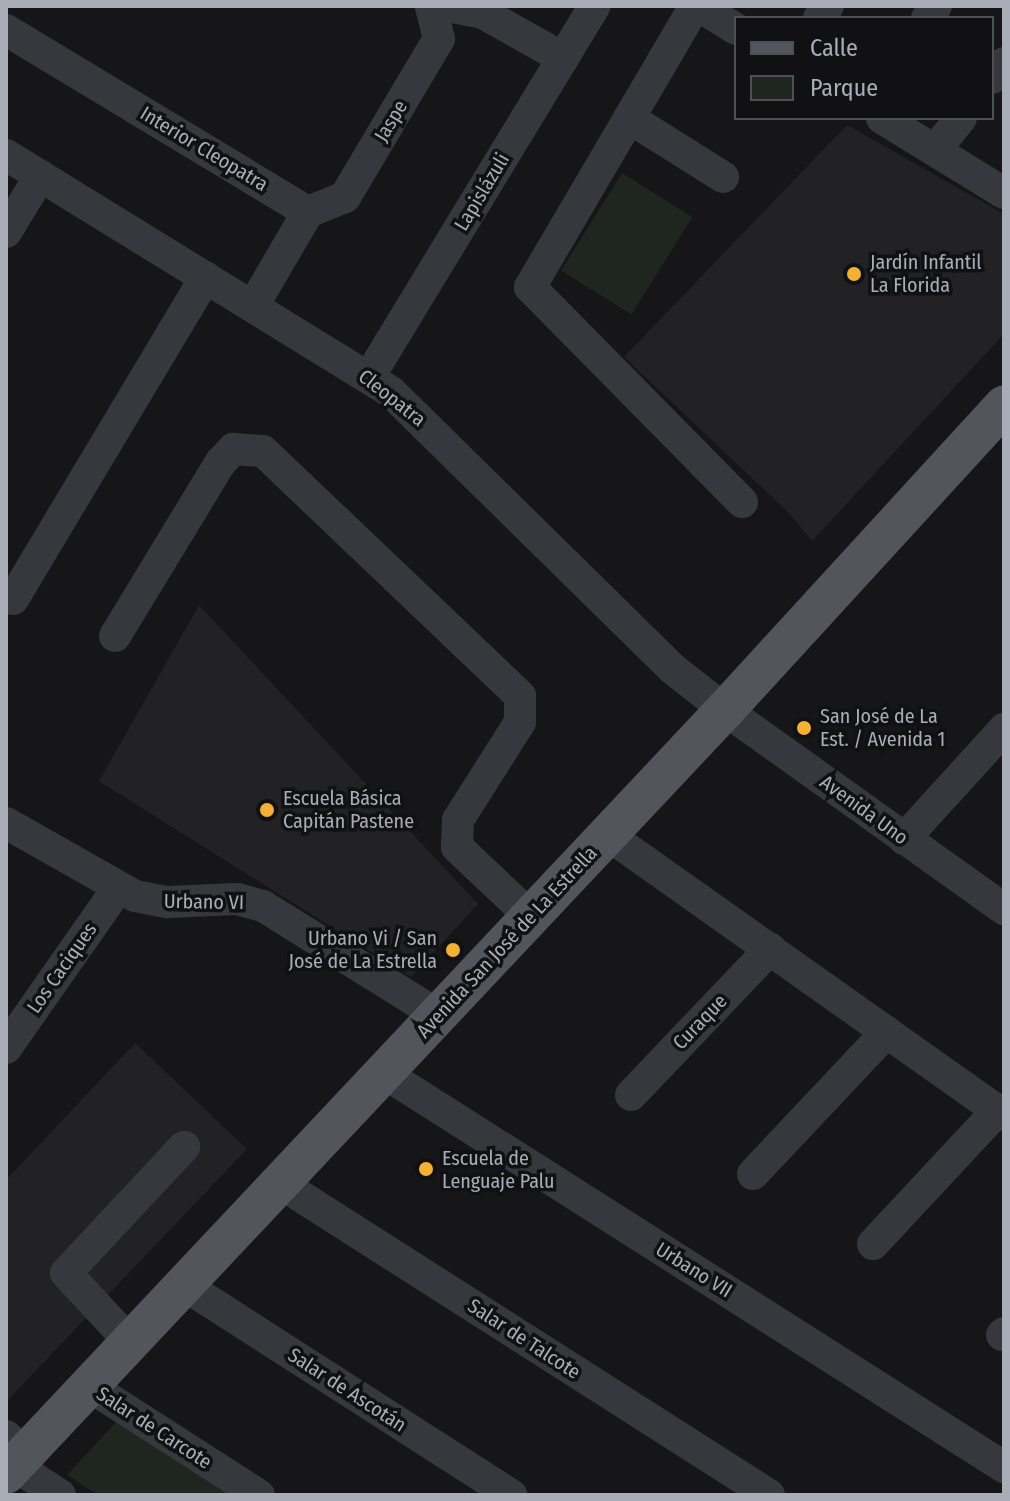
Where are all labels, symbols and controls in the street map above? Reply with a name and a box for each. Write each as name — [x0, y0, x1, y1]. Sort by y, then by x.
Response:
legend — [734, 16, 994, 120]
text: Calle — [810, 34, 858, 62]
text: Parque — [810, 74, 878, 102]
street label: Jaspe — [369, 96, 413, 146]
street label: Interior Cleopatra — [136, 101, 272, 197]
street label: Lapislázuli — [450, 149, 514, 235]
place label: Jardín Infantil La Florida — [870, 250, 982, 297]
marker: Jardín Infantil La Florida — [845, 265, 863, 283]
street label: Cleopatra — [354, 364, 430, 432]
place label: San José de La Est. / Avenida 1 — [820, 704, 945, 751]
marker: San José de La Est. / Avenida 1 — [795, 719, 813, 737]
street label: Avenida Uno — [815, 770, 913, 850]
place label: Escuela Básica Capitán Pastene — [283, 786, 414, 833]
marker: Escuela Básica Capitán Pastene — [258, 801, 276, 819]
street label: Avenida San José de La Estrella — [412, 841, 602, 1043]
street label: Urbano VI — [164, 889, 244, 915]
street label: Los Caciques — [22, 918, 102, 1018]
place label: Urbano Vi / San José de La Estrella — [288, 926, 437, 973]
marker: Urbano Vi / San José de La Estrella — [444, 941, 462, 959]
street label: Curaque — [668, 989, 732, 1055]
place label: Escuela de Lenguaje Palu — [442, 1146, 554, 1193]
marker: Escuela de Lenguaje Palu — [417, 1160, 435, 1178]
street label: Urbano VII — [651, 1237, 737, 1303]
street label: Salar de Talcote — [463, 1294, 585, 1384]
street label: Salar de Ascotán — [283, 1343, 411, 1437]
street label: Salar de Carcote — [92, 1382, 216, 1474]

